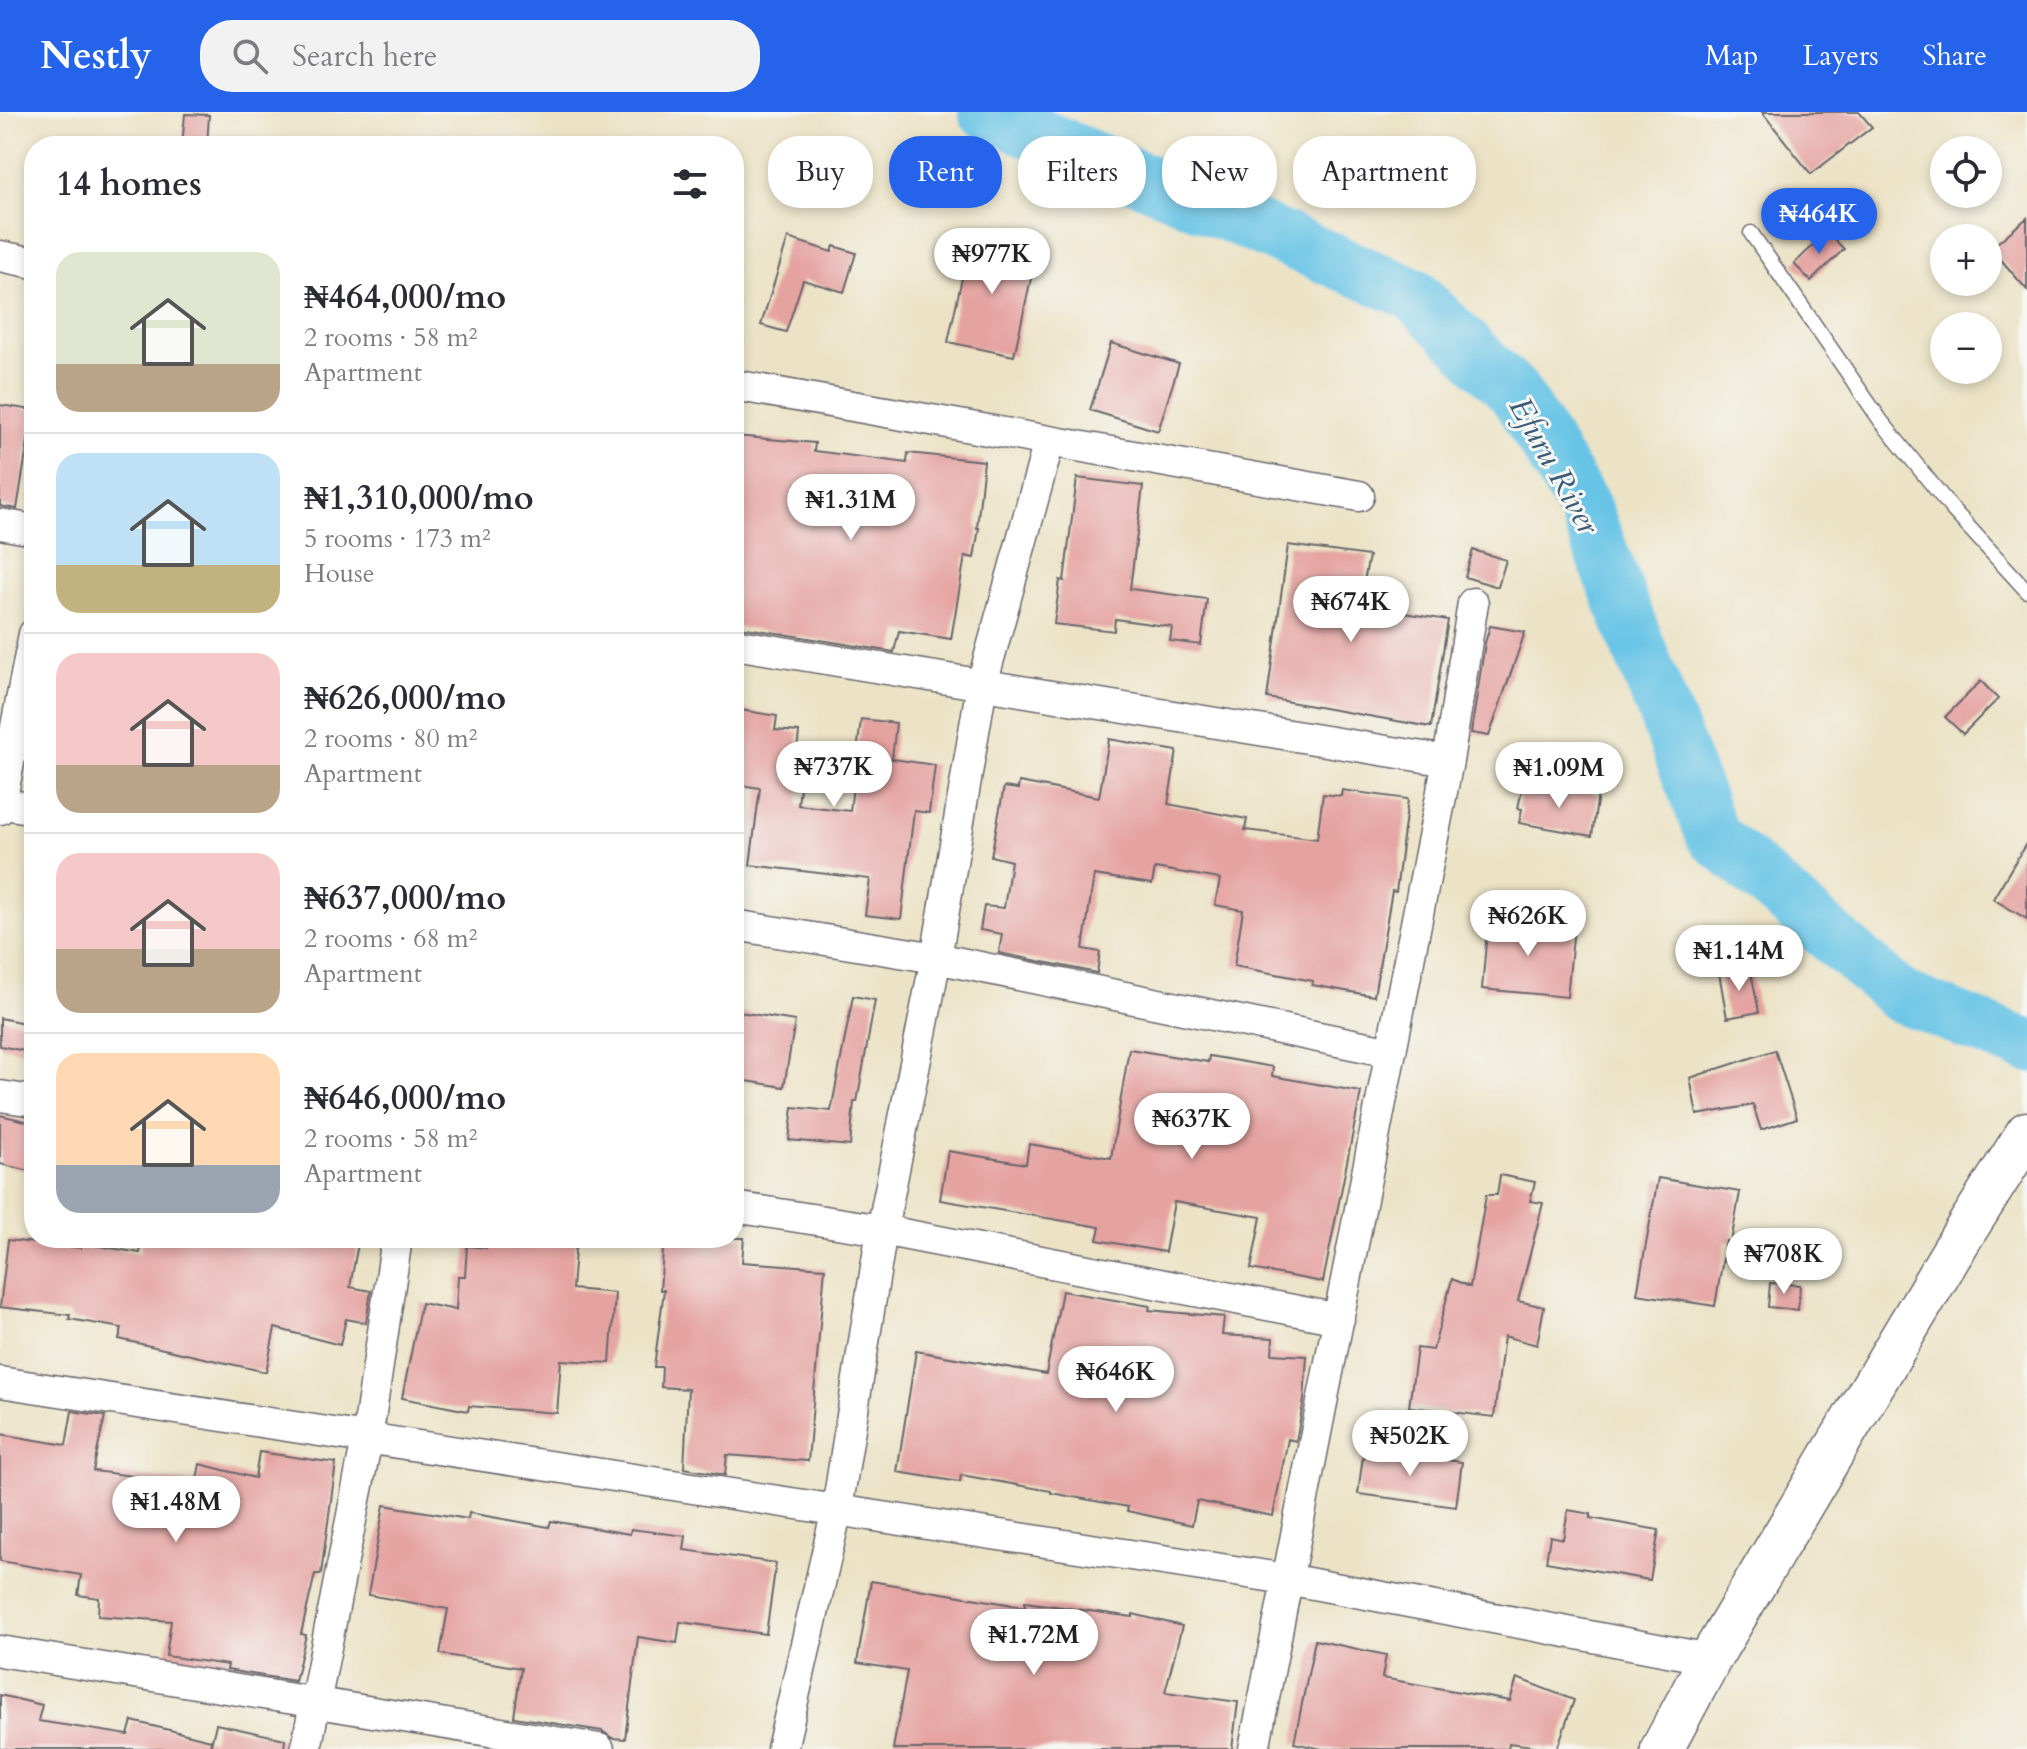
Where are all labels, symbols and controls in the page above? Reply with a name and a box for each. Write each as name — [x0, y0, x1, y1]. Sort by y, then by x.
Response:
search box — [200, 20, 760, 92]
text: Nestly — [40, 30, 152, 82]
icon: search — [228, 34, 272, 78]
text: Search here — [292, 36, 437, 77]
text: Map — [1705, 37, 1758, 75]
text: Layers — [1802, 37, 1879, 75]
text: Share — [1923, 37, 1987, 75]
chip: Buy — [768, 136, 873, 208]
chip: Rent — [889, 136, 1002, 208]
chip: Filters — [1018, 136, 1146, 208]
chip: New — [1162, 136, 1277, 208]
chip: Apartment — [1293, 136, 1476, 208]
map controls — [1930, 136, 2002, 384]
button: locate — [1930, 136, 2002, 208]
text: 14 homes — [56, 161, 202, 207]
icon: filters — [668, 162, 712, 206]
pin: ₦464K — [1763, 188, 1875, 256]
text: ₦464K — [1779, 196, 1859, 231]
button: + — [1930, 224, 2002, 296]
pin: ₦977K — [936, 228, 1048, 296]
text: ₦977K — [952, 236, 1032, 271]
text: ₦464,000/mo — [304, 274, 506, 320]
icon: home — [120, 284, 216, 380]
button: − — [1930, 312, 2002, 384]
text: 2 rooms · 58 m² — [304, 320, 477, 355]
text: Apartment — [304, 355, 422, 390]
water label: Efuru River — [1498, 389, 1611, 544]
pin: ₦1.31M — [786, 474, 916, 542]
text: ₦1,310,000/mo — [304, 475, 534, 521]
text: ₦1.31M — [805, 482, 897, 517]
icon: home — [120, 485, 216, 581]
text: 5 rooms · 173 m² — [304, 521, 491, 556]
text: House — [304, 556, 375, 591]
pin: ₦674K — [1295, 576, 1407, 644]
text: ₦674K — [1311, 584, 1391, 619]
text: ₦626,000/mo — [304, 675, 506, 721]
icon: home — [120, 685, 216, 781]
text: 2 rooms · 80 m² — [304, 721, 477, 756]
pin: ₦737K — [778, 741, 890, 809]
pin: ₦1.09M — [1494, 742, 1624, 810]
text: ₦737K — [794, 749, 874, 784]
text: ₦1.09M — [1513, 750, 1605, 785]
text: Apartment — [304, 756, 422, 791]
text: ₦637,000/mo — [304, 875, 506, 921]
icon: home — [120, 885, 216, 981]
pin: ₦626K — [1472, 890, 1584, 958]
text: ₦626K — [1488, 898, 1568, 933]
text: 2 rooms · 68 m² — [304, 921, 477, 956]
pin: ₦1.14M — [1674, 925, 1804, 993]
text: ₦1.14M — [1693, 933, 1785, 968]
text: Apartment — [304, 956, 422, 991]
text: ₦646,000/mo — [304, 1075, 506, 1121]
icon: home — [120, 1085, 216, 1181]
pin: ₦637K — [1136, 1093, 1248, 1161]
text: ₦637K — [1152, 1101, 1232, 1136]
text: 2 rooms · 58 m² — [304, 1121, 477, 1156]
text: Apartment — [304, 1156, 422, 1191]
pin: ₦708K — [1728, 1228, 1840, 1296]
text: ₦708K — [1744, 1236, 1824, 1271]
pin: ₦646K — [1060, 1346, 1172, 1414]
text: ₦646K — [1076, 1354, 1156, 1389]
pin: ₦502K — [1354, 1410, 1466, 1478]
text: ₦502K — [1370, 1418, 1450, 1453]
pin: ₦1.48M — [111, 1476, 241, 1544]
text: ₦1.48M — [130, 1484, 222, 1519]
pin: ₦1.72M — [969, 1609, 1099, 1677]
text: ₦1.72M — [988, 1617, 1080, 1652]

